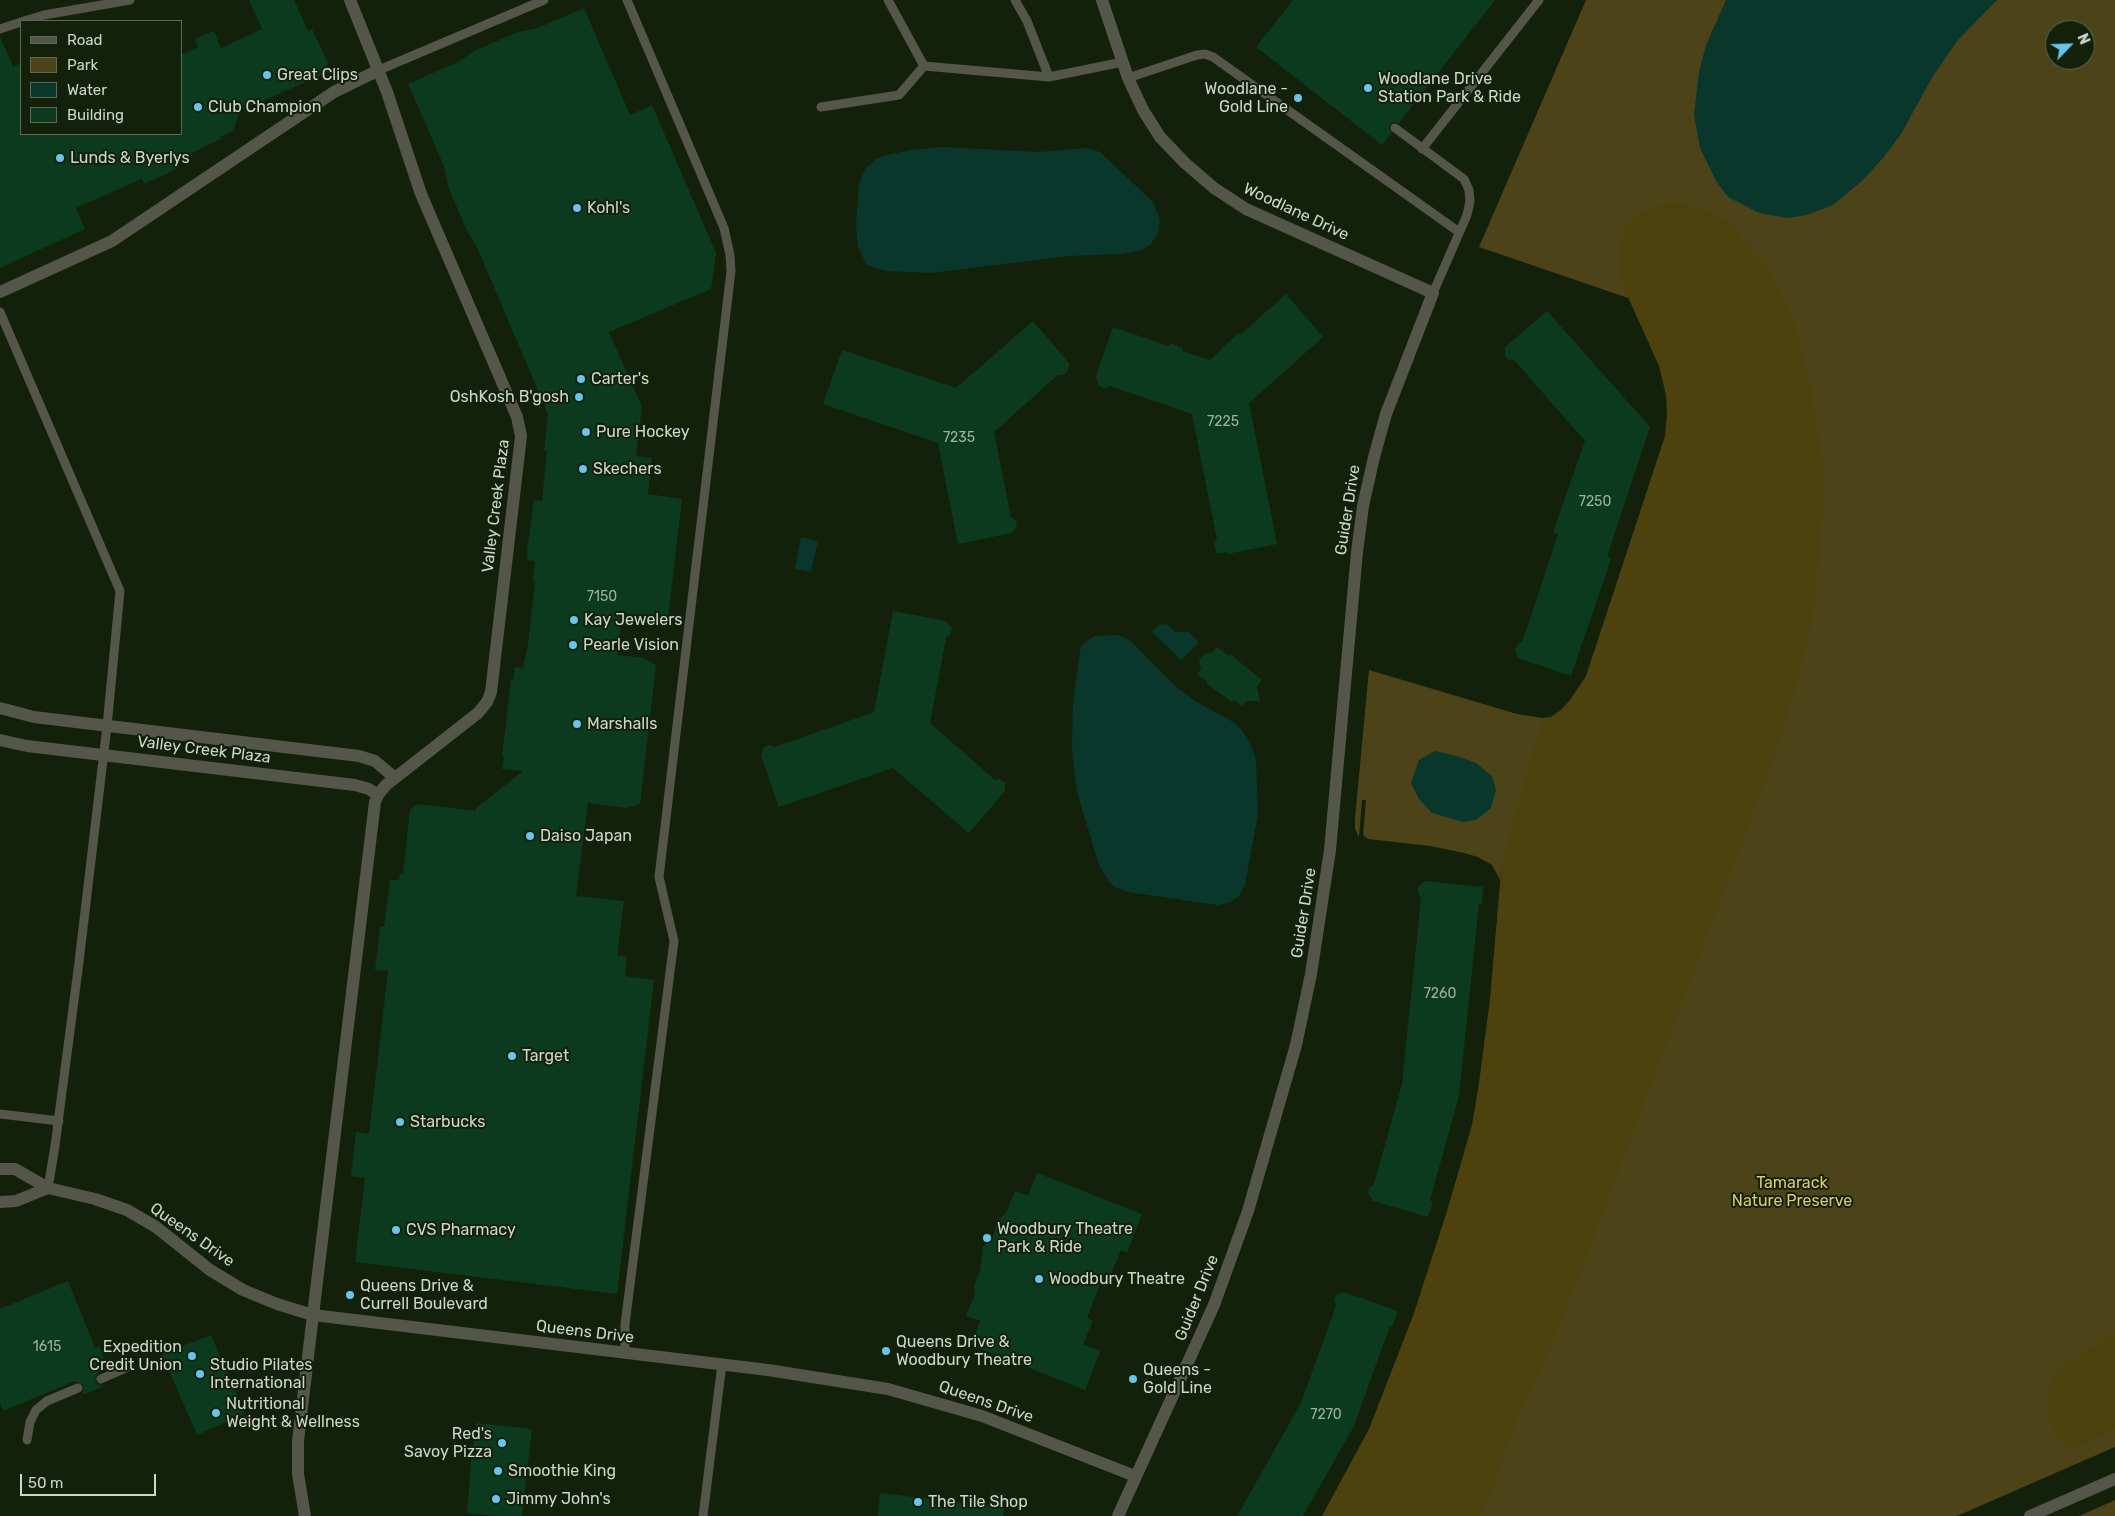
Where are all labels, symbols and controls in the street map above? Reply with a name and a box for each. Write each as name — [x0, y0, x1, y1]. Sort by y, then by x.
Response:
legend — [20, 20, 182, 135]
north arrow — [2045, 20, 2095, 70]
text: Road — [67, 31, 103, 49]
text: N — [2073, 31, 2093, 47]
text: Park — [67, 56, 98, 74]
place label: Great Clips — [277, 65, 358, 85]
marker: Great Clips — [261, 69, 273, 81]
place label: Woodlane Drive Station Park & Ride — [1378, 69, 1521, 107]
place label: Woodlane - Gold Line — [1205, 79, 1288, 117]
text: Water — [67, 81, 107, 99]
marker: Woodlane Drive Station Park & Ride — [1362, 82, 1374, 94]
marker: Woodlane - Gold Line — [1292, 92, 1304, 104]
place label: Club Champion — [208, 97, 321, 117]
marker: Club Champion — [192, 101, 204, 113]
text: Building — [67, 106, 124, 124]
place label: Lunds & Byerlys — [70, 148, 190, 168]
marker: Lunds & Byerlys — [54, 152, 66, 164]
street label: Woodlane Drive — [1240, 179, 1352, 245]
place label: Kohl's — [587, 198, 630, 218]
marker: Kohl's — [571, 202, 583, 214]
place label: Carter's — [591, 369, 649, 389]
marker: Carter's — [575, 373, 587, 385]
place label: OshKosh B'gosh — [450, 387, 569, 407]
marker: OshKosh B'gosh — [573, 391, 585, 403]
house number: 7225 — [1207, 414, 1239, 430]
place label: Pure Hockey — [596, 422, 689, 442]
marker: Pure Hockey — [580, 426, 592, 438]
house number: 7235 — [943, 430, 975, 446]
street label: Valley Creek Plaza — [478, 438, 514, 574]
place label: Skechers — [593, 459, 662, 479]
marker: Skechers — [577, 463, 589, 475]
street label: Guider Drive — [1331, 463, 1365, 557]
house number: 7250 — [1579, 494, 1611, 510]
house number: 7150 — [587, 589, 617, 605]
place label: Kay Jewelers — [584, 610, 682, 630]
marker: Kay Jewelers — [568, 614, 580, 626]
place label: Pearle Vision — [583, 635, 679, 655]
marker: Pearle Vision — [567, 639, 579, 651]
place label: Marshalls — [587, 714, 657, 734]
marker: Marshalls — [571, 718, 583, 730]
street label: Valley Creek Plaza — [136, 732, 272, 768]
place label: Daiso Japan — [540, 826, 632, 846]
marker: Daiso Japan — [524, 830, 536, 842]
street label: Guider Drive — [1287, 866, 1321, 960]
house number: 7260 — [1424, 986, 1456, 1002]
place label: Target — [522, 1046, 569, 1066]
marker: Target — [506, 1050, 518, 1062]
place label: Starbucks — [410, 1112, 485, 1132]
marker: Starbucks — [394, 1116, 406, 1128]
park label: Tamarack Nature Preserve — [1732, 1173, 1852, 1211]
street label: Queens Drive — [146, 1199, 238, 1271]
place label: Woodbury Theatre Park & Ride — [997, 1219, 1133, 1257]
place label: CVS Pharmacy — [406, 1220, 516, 1240]
marker: CVS Pharmacy — [390, 1224, 402, 1236]
marker: Woodbury Theatre Park & Ride — [981, 1232, 993, 1244]
street label: Guider Drive — [1171, 1252, 1223, 1344]
place label: Woodbury Theatre — [1049, 1269, 1185, 1289]
marker: Woodbury Theatre — [1033, 1273, 1045, 1285]
place label: Queens Drive & Currell Boulevard — [360, 1276, 488, 1314]
marker: Queens Drive & Currell Boulevard — [344, 1289, 356, 1301]
street label: Queens Drive — [535, 1316, 635, 1348]
place label: Queens Drive & Woodbury Theatre — [896, 1332, 1032, 1370]
place label: Expedition Credit Union — [89, 1337, 182, 1375]
house number: 1615 — [33, 1339, 61, 1355]
marker: Queens Drive & Woodbury Theatre — [880, 1345, 892, 1357]
marker: Expedition Credit Union — [186, 1350, 198, 1362]
place label: Studio Pilates International — [210, 1355, 312, 1393]
place label: Queens - Gold Line — [1143, 1360, 1212, 1398]
marker: Studio Pilates International — [194, 1368, 206, 1380]
marker: Queens - Gold Line — [1127, 1373, 1139, 1385]
street label: Queens Drive — [936, 1377, 1036, 1427]
place label: Nutritional Weight & Wellness — [226, 1394, 360, 1432]
marker: Nutritional Weight & Wellness — [210, 1407, 222, 1419]
house number: 7270 — [1310, 1407, 1342, 1423]
place label: Red's Savoy Pizza — [404, 1424, 492, 1462]
marker: Red's Savoy Pizza — [496, 1437, 508, 1449]
place label: Smoothie King — [508, 1461, 616, 1481]
scale bar — [22, 1464, 159, 1496]
marker: Smoothie King — [492, 1465, 504, 1477]
text: 50 m — [28, 1474, 63, 1492]
place label: Jimmy John's — [506, 1489, 611, 1509]
place label: The Tile Shop — [928, 1492, 1028, 1512]
marker: Jimmy John's — [490, 1493, 502, 1505]
marker: The Tile Shop — [912, 1496, 924, 1508]

